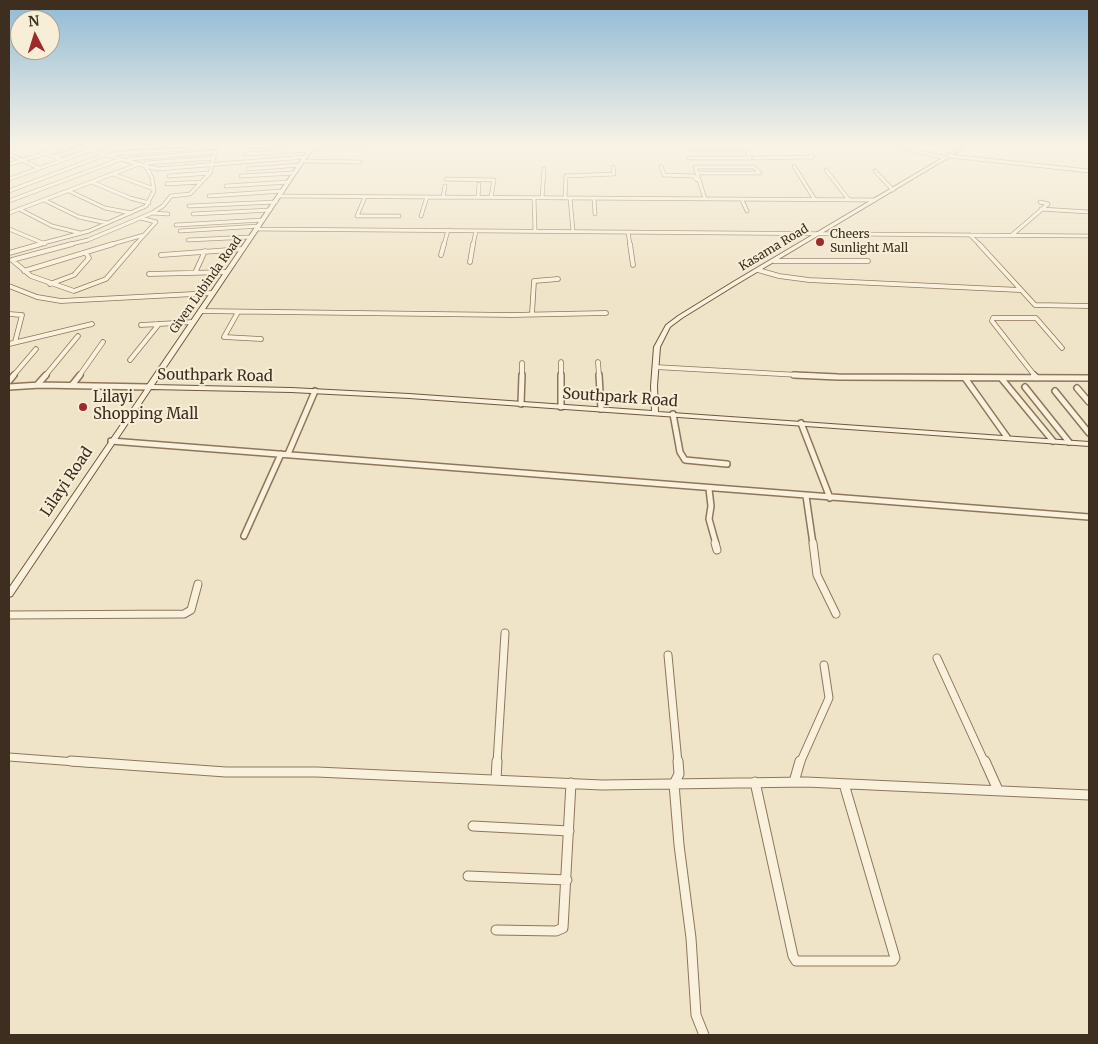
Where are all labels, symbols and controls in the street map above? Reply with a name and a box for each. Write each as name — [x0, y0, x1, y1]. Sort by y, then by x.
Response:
north arrow — [10, 10, 60, 60]
text: N — [27, 12, 40, 31]
street label: Kasama Road — [737, 222, 811, 274]
place label: Cheers Sunlight Mall — [830, 228, 908, 256]
street label: Given Lubinda Road — [167, 234, 245, 336]
marker: Cheers Sunlight Mall — [814, 236, 826, 248]
street label: Southpark Road — [157, 366, 273, 386]
street label: Southpark Road — [562, 385, 678, 411]
place label: Lilayi Shopping Mall — [93, 389, 198, 424]
marker: Lilayi Shopping Mall — [77, 401, 89, 413]
street label: Lilayi Road — [37, 444, 97, 520]

